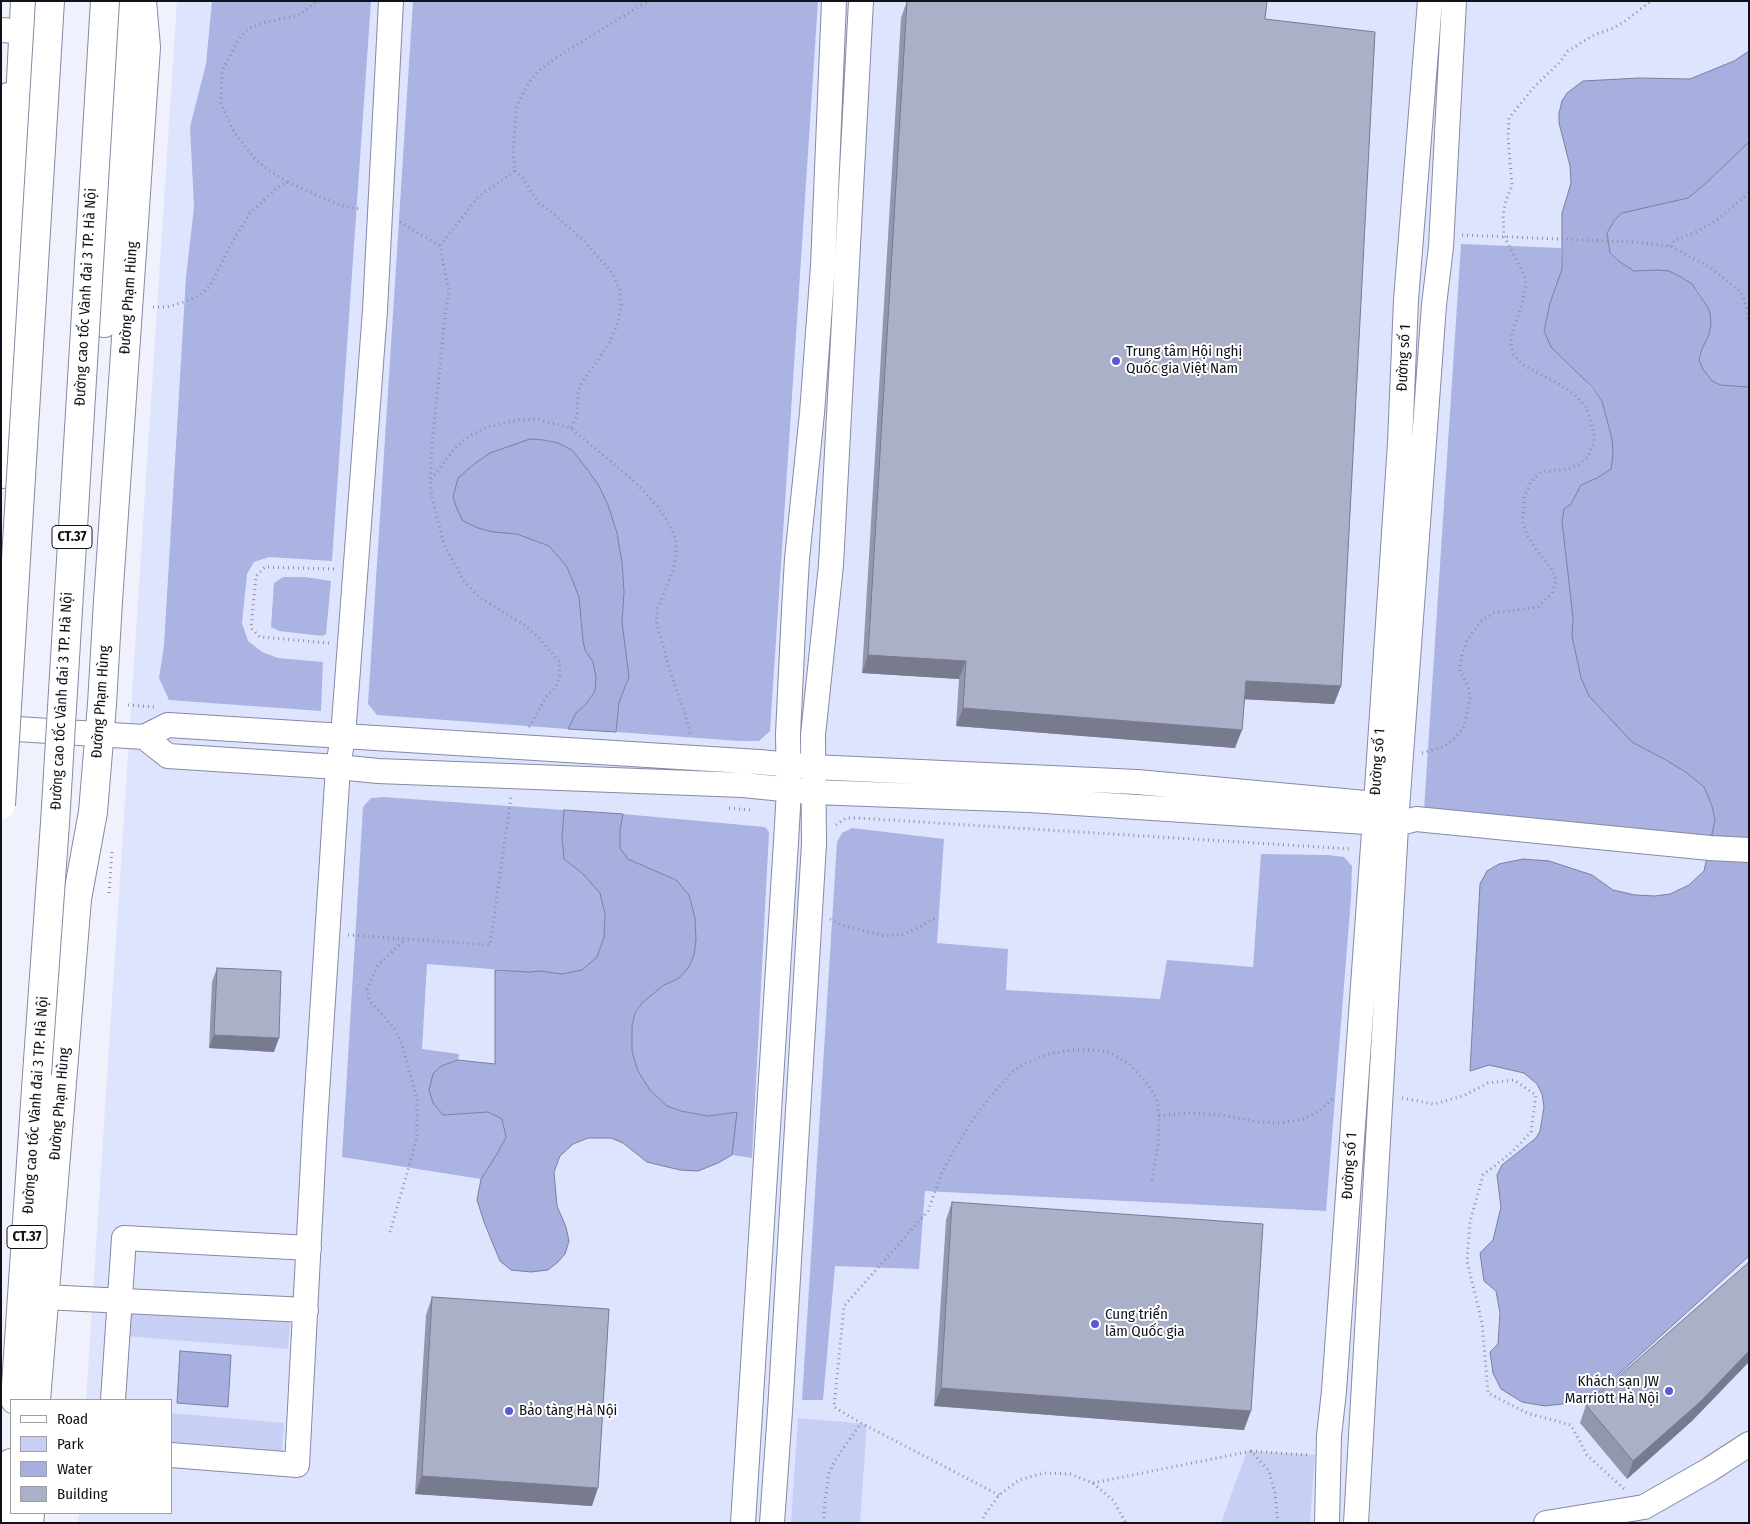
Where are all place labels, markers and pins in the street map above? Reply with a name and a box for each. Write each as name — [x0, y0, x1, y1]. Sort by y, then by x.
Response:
place label: Trung tâm Hội nghị Quốc gia Việt Nam — [1126, 343, 1242, 378]
marker: Trung tâm Hội nghị Quốc gia Việt Nam — [1110, 355, 1122, 367]
place label: Cung triển lãm Quốc gia — [1105, 1306, 1185, 1341]
marker: Cung triển lãm Quốc gia — [1089, 1318, 1101, 1330]
place label: Khách sạn JW Marriott Hà Nội — [1565, 1373, 1659, 1408]
marker: Khách sạn JW Marriott Hà Nội — [1663, 1385, 1675, 1397]
place label: Bảo tàng Hà Nội — [519, 1402, 617, 1420]
marker: Bảo tàng Hà Nội — [503, 1405, 515, 1417]

